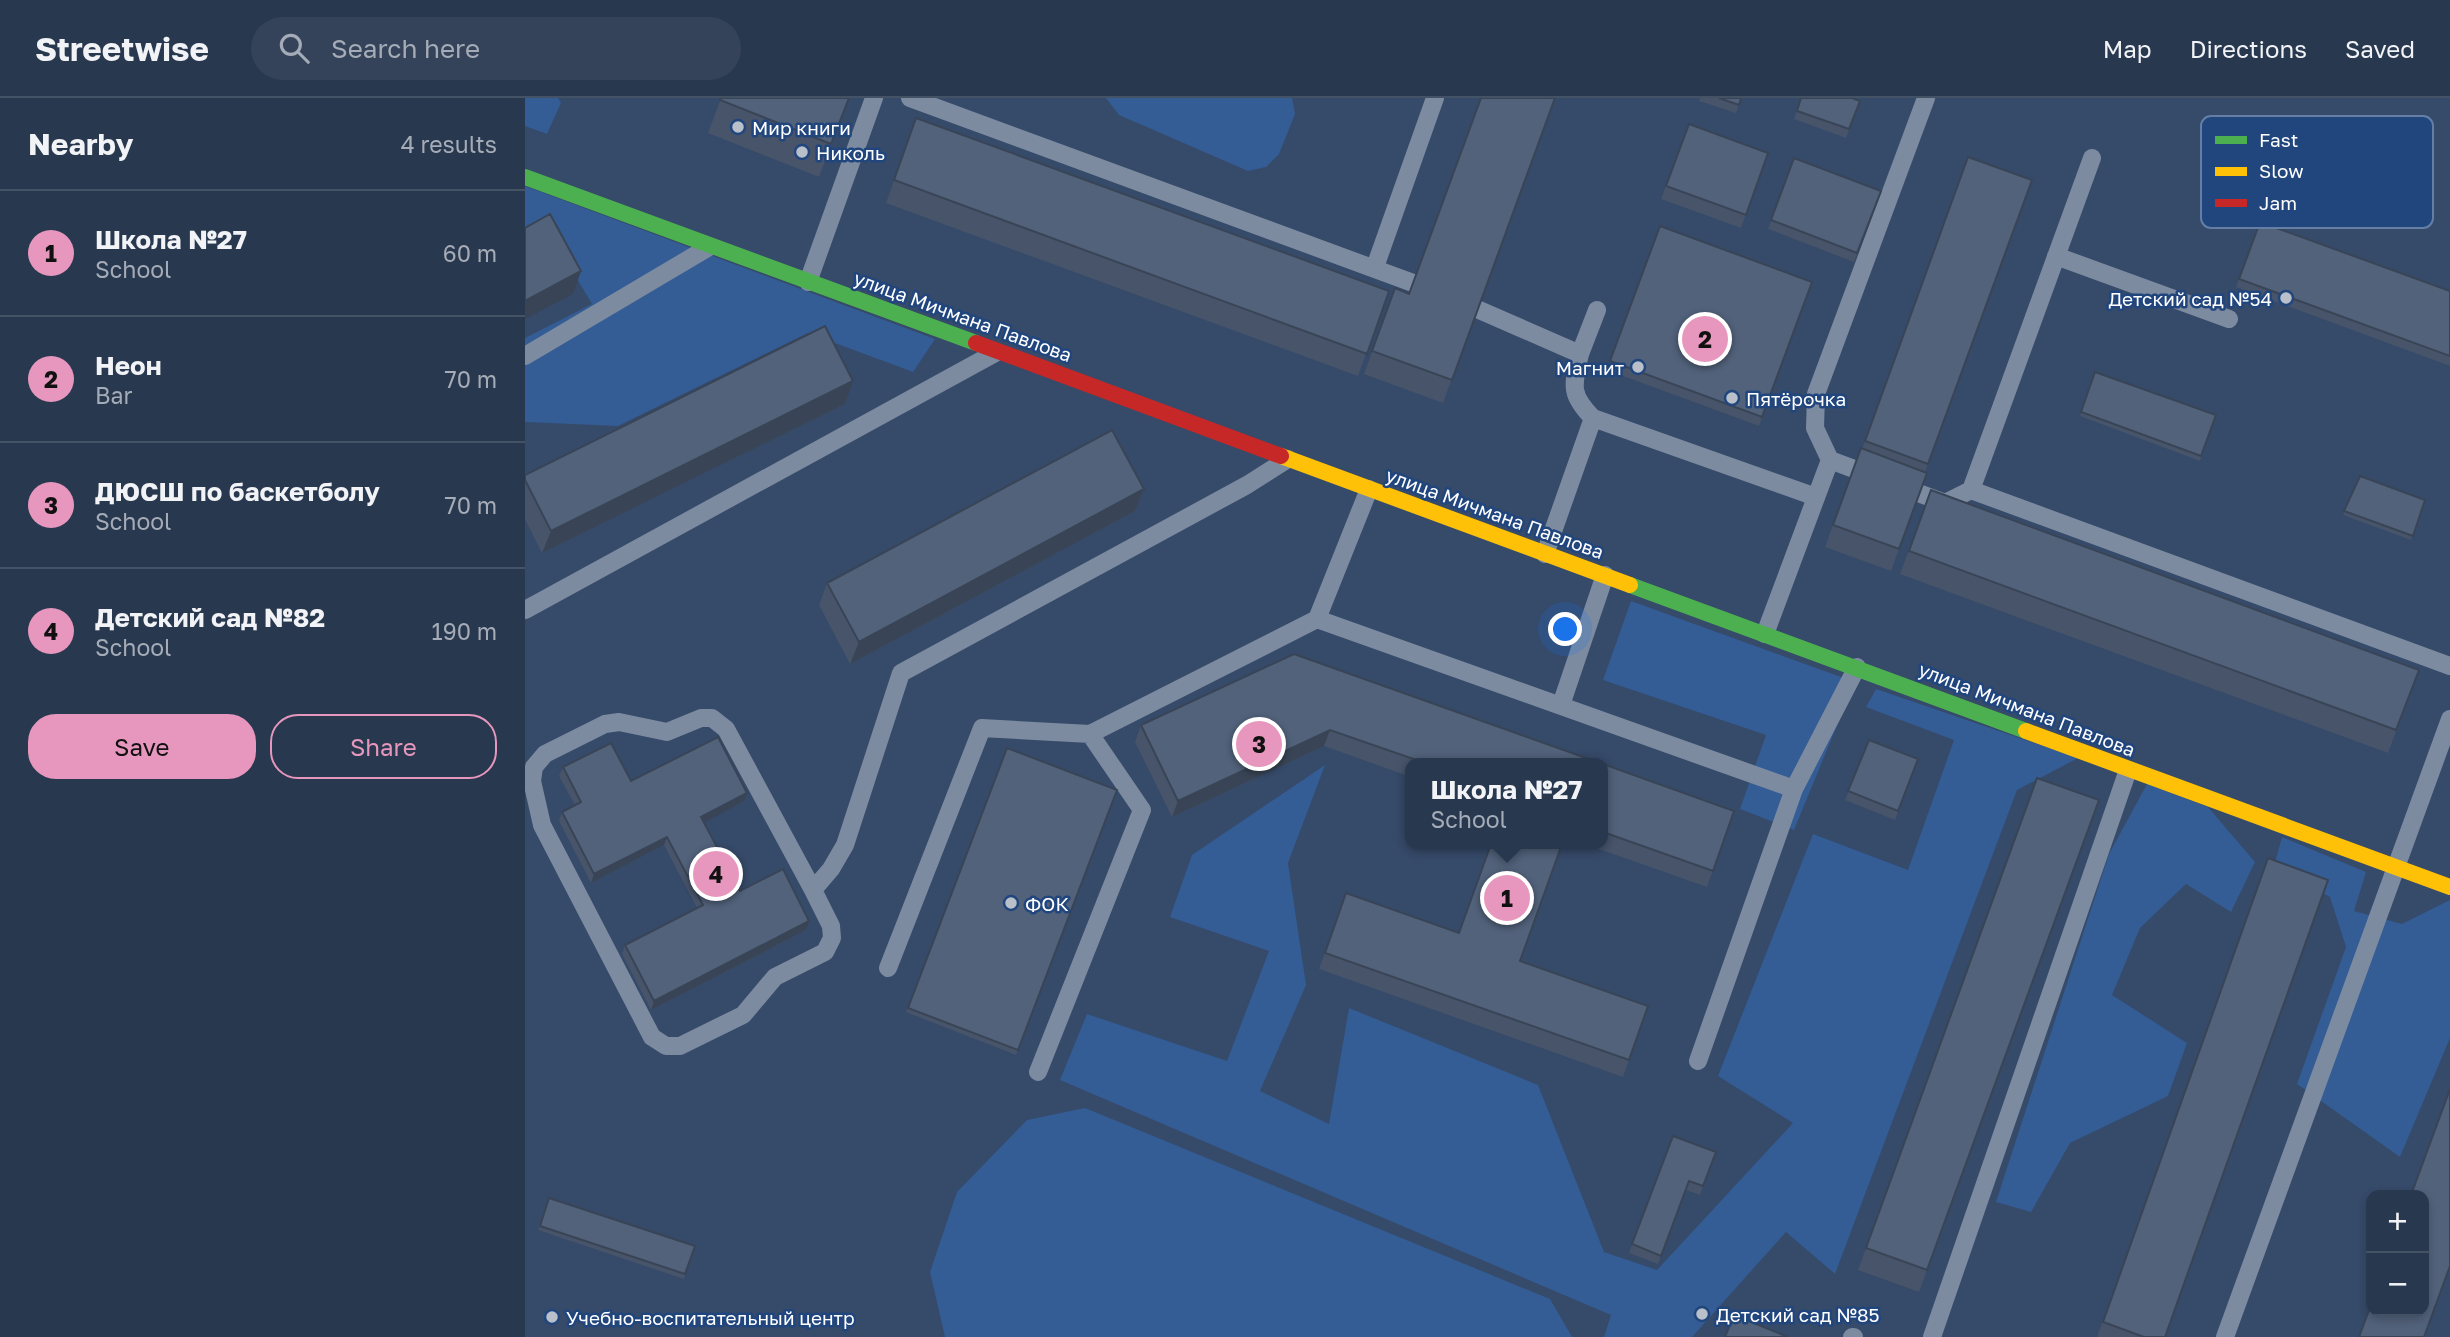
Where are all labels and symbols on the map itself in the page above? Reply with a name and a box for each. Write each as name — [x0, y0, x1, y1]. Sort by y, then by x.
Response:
place label: Мир книги — [752, 116, 851, 139]
legend — [2201, 116, 2433, 228]
marker: Мир книги — [730, 119, 746, 135]
text: Fast — [2259, 128, 2298, 151]
place label: Николь — [816, 141, 885, 164]
marker: Николь — [794, 144, 810, 160]
text: Slow — [2259, 159, 2304, 182]
text: Jam — [2259, 191, 2297, 214]
street label: улица Мичмана Павлова — [851, 266, 1075, 366]
place label: Детский сад №54 — [2108, 287, 2272, 310]
marker: Детский сад №54 — [2278, 290, 2294, 306]
pin: 2 — [1682, 313, 1728, 365]
place label: Магнит — [1556, 356, 1624, 379]
marker: Магнит — [1630, 359, 1646, 375]
place label: Пятёрочка — [1746, 387, 1846, 410]
marker: Пятёрочка — [1724, 390, 1740, 406]
street label: улица Мичмана Павлова — [1383, 463, 1607, 563]
your location — [1548, 612, 1582, 646]
street label: улица Мичмана Павлова — [1915, 657, 2139, 761]
pin: 3 — [1236, 718, 1282, 770]
pin: 4 — [693, 848, 739, 900]
pin: 1 — [1484, 872, 1530, 924]
place label: ФОК — [1025, 892, 1069, 915]
marker: ФОК — [1003, 895, 1019, 911]
place label: Детский сад №85 — [1716, 1303, 1880, 1326]
place label: Учебно-воспитательный центр — [566, 1306, 855, 1329]
marker: Детский сад №85 — [1694, 1306, 1710, 1322]
marker: Учебно-воспитательный центр — [544, 1309, 560, 1325]

